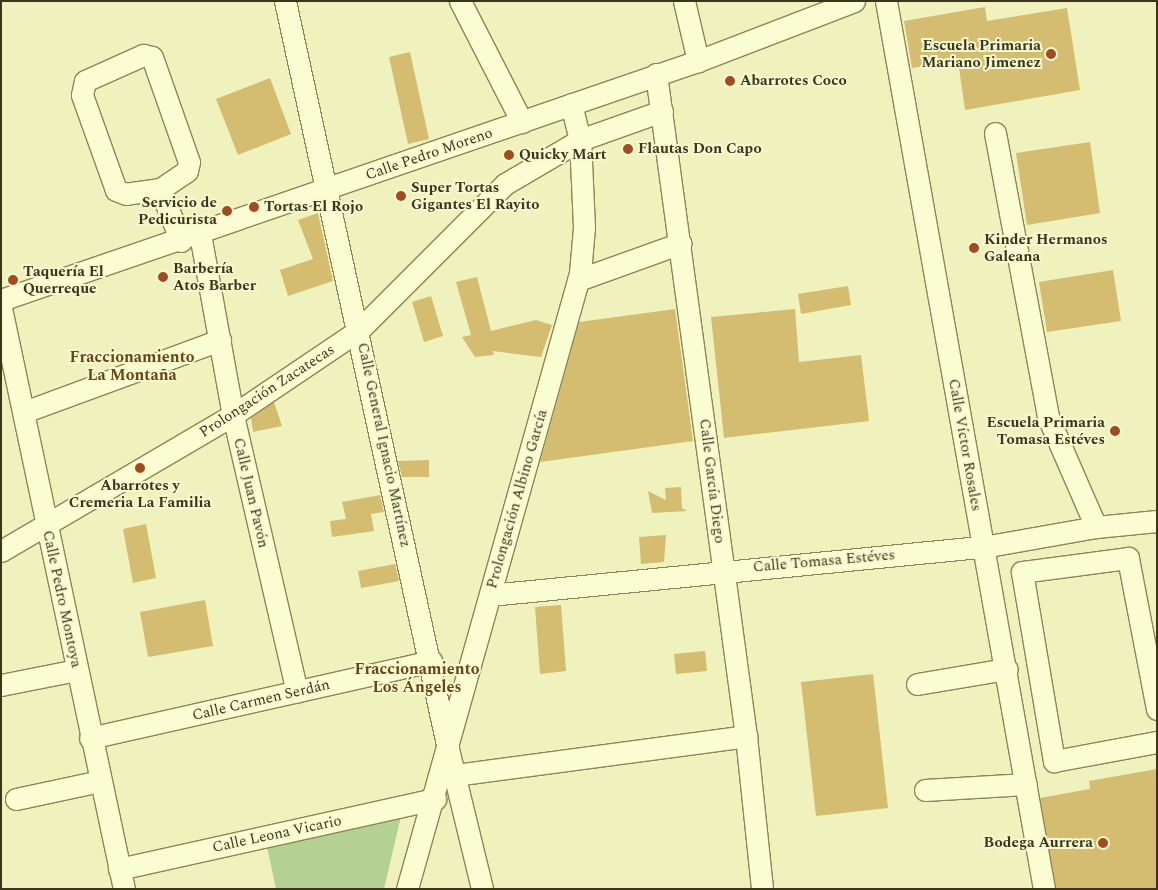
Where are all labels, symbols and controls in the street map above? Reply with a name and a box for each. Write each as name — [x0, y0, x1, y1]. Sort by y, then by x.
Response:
place label: Escuela Primaria Mariano Jimenez — [921, 36, 1041, 71]
marker: Escuela Primaria Mariano Jimenez — [1045, 48, 1057, 60]
place label: Abarrotes Coco — [740, 72, 847, 90]
marker: Abarrotes Coco — [724, 75, 736, 87]
street label: Calle Pedro Moreno — [363, 124, 495, 184]
place label: Flautas Don Capo — [638, 140, 762, 158]
marker: Flautas Don Capo — [622, 143, 634, 155]
place label: Quicky Mart — [519, 146, 607, 164]
marker: Quicky Mart — [503, 149, 515, 161]
place label: Super Tortas Gigantes El Rayito — [411, 178, 539, 213]
marker: Super Tortas Gigantes El Rayito — [395, 190, 407, 202]
place label: Servicio de Pedicurista — [138, 193, 217, 228]
place label: Tortas El Rojo — [264, 198, 363, 216]
marker: Tortas El Rojo — [248, 201, 260, 213]
marker: Servicio de Pedicurista — [221, 205, 233, 217]
place label: Kinder Hermanos Galeana — [984, 230, 1108, 265]
marker: Kinder Hermanos Galeana — [968, 242, 980, 254]
place label: Barbería Atos Barber — [173, 259, 256, 294]
place label: Taquería El Querreque — [23, 262, 104, 297]
marker: Barbería Atos Barber — [157, 271, 169, 283]
marker: Taquería El Querreque — [7, 274, 19, 286]
street label: Prolongación Zacatecas — [196, 341, 338, 441]
street label: Calle General Ignacio Martínez — [353, 341, 415, 549]
district label: Fraccionamiento La Montaña — [70, 347, 194, 385]
street label: Calle Víctor Rosales — [945, 377, 985, 513]
street label: Prolongación Albino García — [483, 407, 551, 591]
place label: Escuela Primaria Tomasa Estéves — [986, 413, 1105, 448]
street label: Calle García Diego — [695, 418, 729, 544]
marker: Escuela Primaria Tomasa Estéves — [1109, 425, 1121, 437]
street label: Calle Juan Pavón — [230, 436, 272, 550]
marker: Abarrotes y Cremeria La Familia — [134, 462, 146, 474]
place label: Abarrotes y Cremeria La Familia — [69, 476, 211, 511]
street label: Calle Pedro Montoya — [39, 529, 85, 669]
street label: Calle Tomasa Estéves — [752, 546, 896, 576]
district label: Fraccionamiento Los Ángeles — [355, 659, 479, 697]
street label: Calle Carmen Serdán — [190, 675, 332, 725]
street label: Calle Leona Vicario — [211, 812, 343, 856]
place label: Bodega Aurrera — [984, 834, 1093, 852]
marker: Bodega Aurrera — [1097, 837, 1109, 849]

